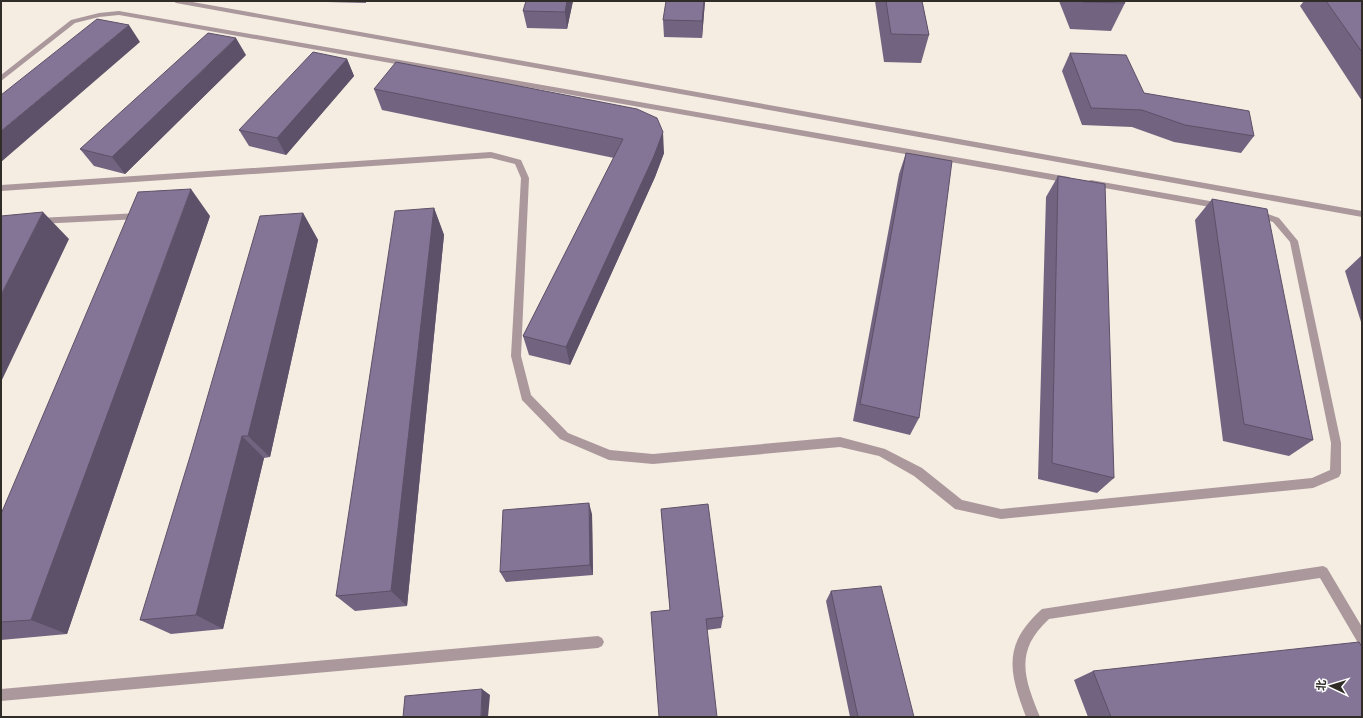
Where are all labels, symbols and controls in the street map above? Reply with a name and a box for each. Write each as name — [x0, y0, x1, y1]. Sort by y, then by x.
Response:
north arrow — [1311, 666, 1351, 706]
text: 北 — [1315, 679, 1328, 691]

